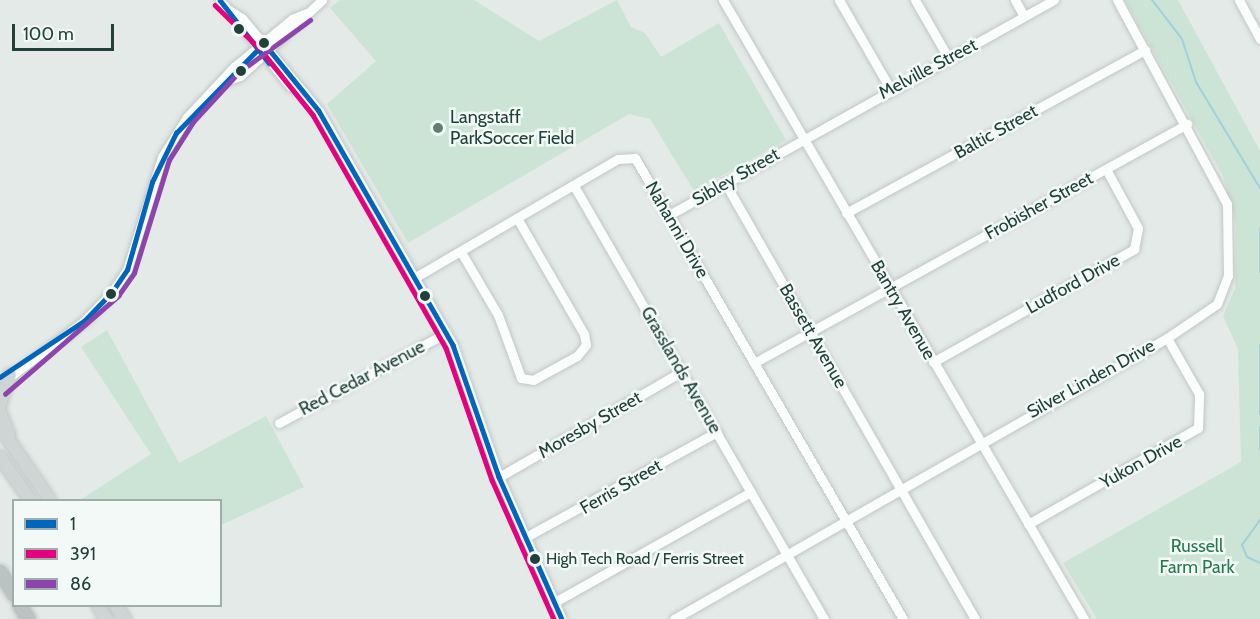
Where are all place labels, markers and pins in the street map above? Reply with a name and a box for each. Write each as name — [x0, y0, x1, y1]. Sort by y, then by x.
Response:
unlabelled marker — [233, 23, 245, 35]
unlabelled marker — [258, 37, 270, 49]
unlabelled marker — [235, 65, 247, 77]
place label: Langstaff ParkSoccer Field — [450, 107, 574, 150]
marker: Langstaff ParkSoccer Field — [431, 121, 445, 135]
unlabelled marker — [105, 288, 117, 300]
unlabelled marker — [419, 290, 431, 302]
place label: High Tech Road / Ferris Street — [546, 549, 744, 569]
marker: High Tech Road / Ferris Street — [529, 553, 541, 565]

